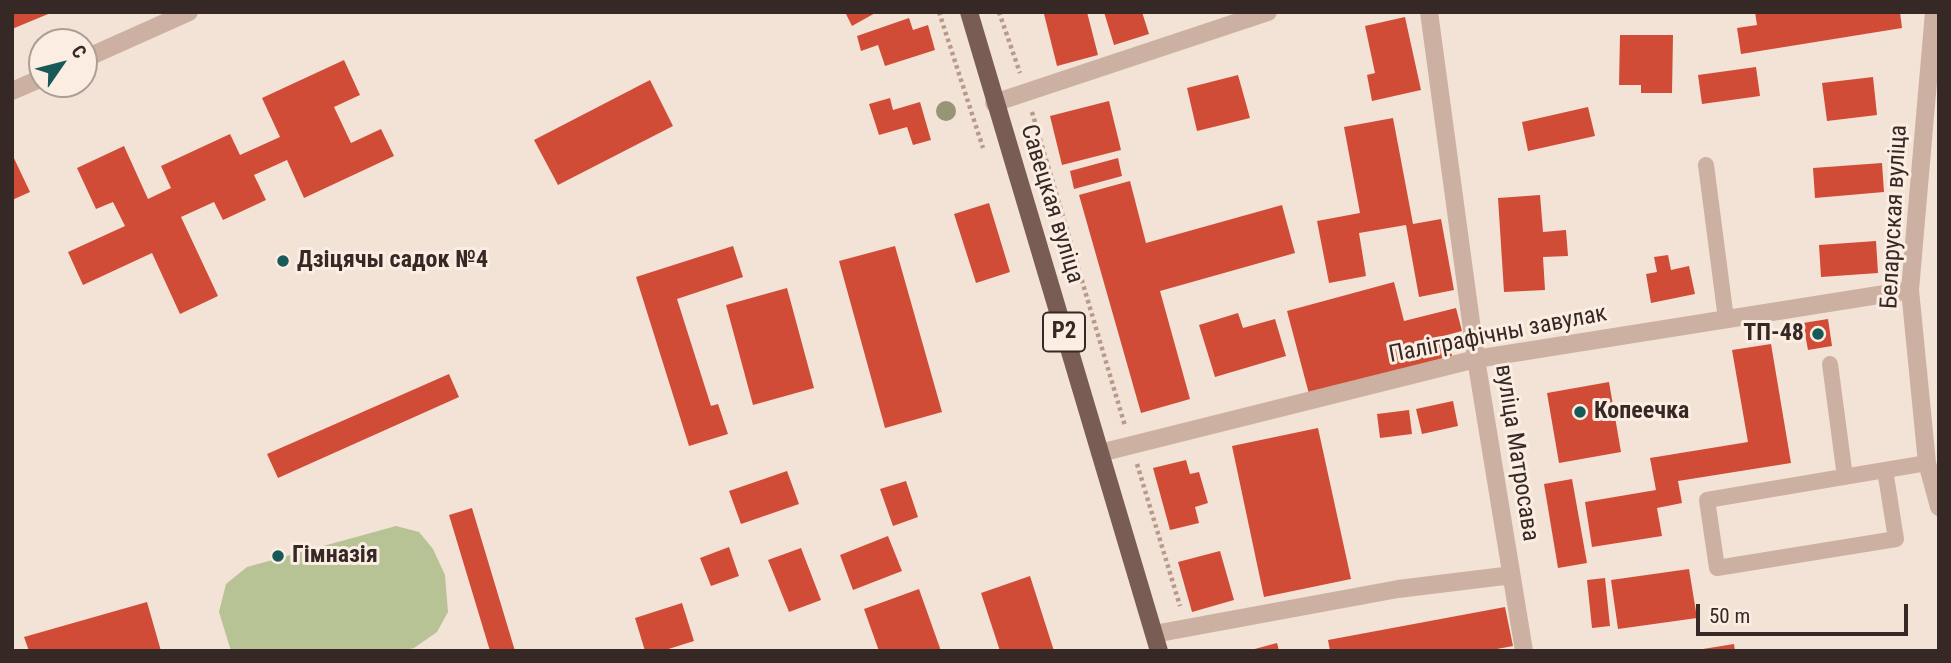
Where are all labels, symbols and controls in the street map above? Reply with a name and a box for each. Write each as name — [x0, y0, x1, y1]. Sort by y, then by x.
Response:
north arrow — [28, 28, 98, 98]
text: С — [66, 41, 91, 63]
street label: Савецкая вуліца — [1013, 121, 1089, 287]
street label: Беларуская вуліца — [1876, 124, 1914, 310]
place label: Дзіцячы садок №4 — [297, 247, 488, 275]
marker: Дзіцячы садок №4 — [275, 253, 291, 269]
street label: Паліграфічны завулак — [1387, 300, 1609, 370]
road number: Р2 — [1043, 312, 1085, 352]
place label: ТП-48 — [1743, 320, 1804, 348]
marker: ТП-48 — [1810, 326, 1826, 342]
street label: вуліца Матросава — [1488, 363, 1544, 543]
place label: Копеечка — [1594, 398, 1689, 426]
marker: Копеечка — [1572, 404, 1588, 420]
place label: Гімназія — [292, 542, 378, 570]
marker: Гімназія — [270, 548, 286, 564]
scale bar — [1699, 590, 1911, 634]
text: 50 m — [1709, 604, 1750, 628]

